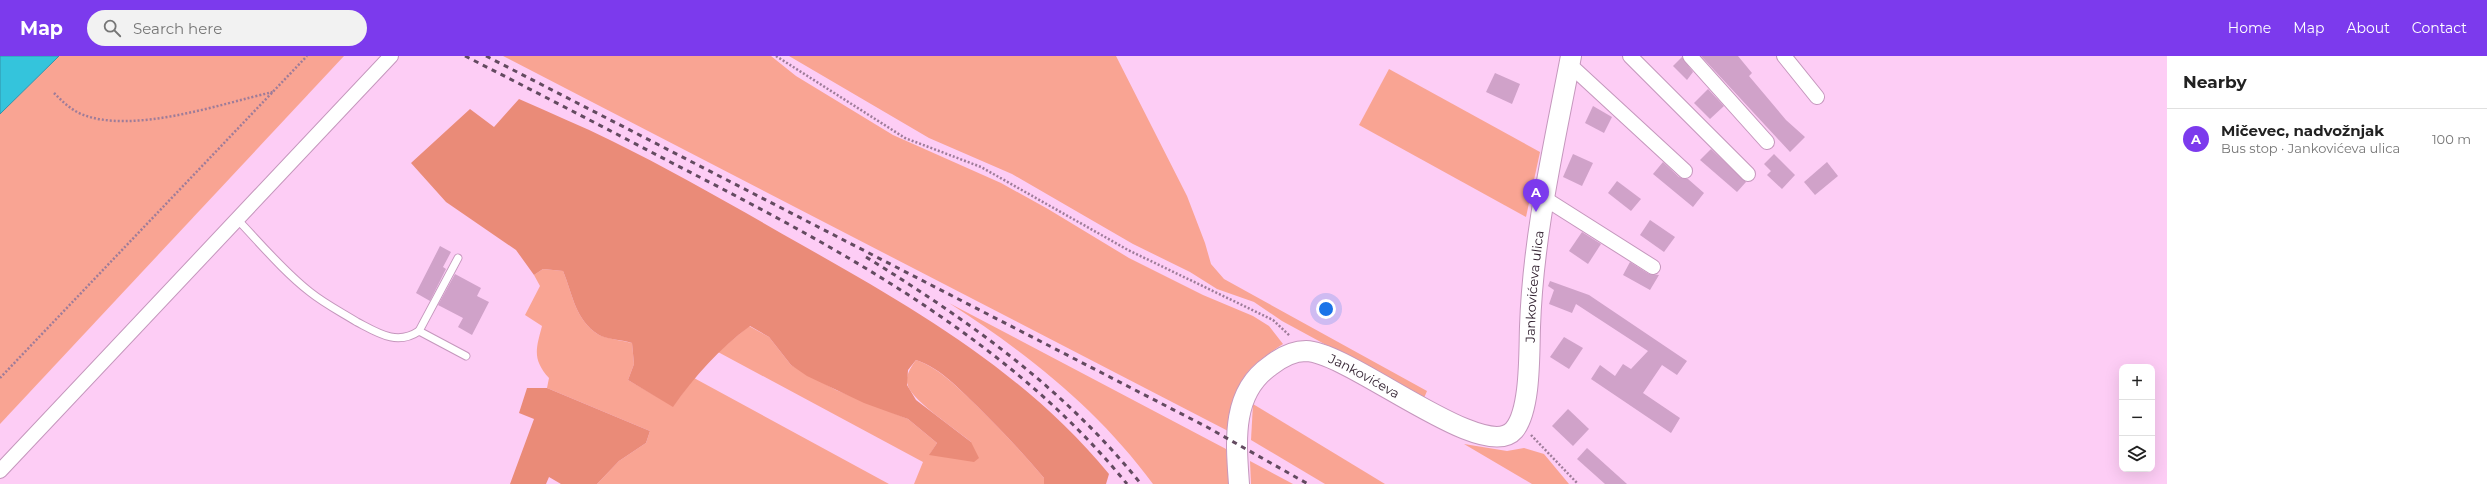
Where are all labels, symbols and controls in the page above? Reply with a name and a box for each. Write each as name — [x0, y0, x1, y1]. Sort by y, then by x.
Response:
search box — [87, 10, 367, 46]
text: Map — [20, 17, 63, 40]
icon: search — [101, 17, 123, 39]
text: Search here — [133, 19, 222, 38]
text: Home — [2228, 19, 2271, 37]
text: Map — [2293, 19, 2324, 37]
text: About — [2346, 19, 2390, 37]
text: Contact — [2412, 19, 2467, 37]
text: Nearby — [2183, 72, 2247, 92]
text: Mičevec, nadvožnjak — [2221, 121, 2384, 140]
text: A — [2191, 131, 2201, 147]
text: 100 m — [2432, 131, 2471, 147]
text: Bus stop · Jankovićeva ulica — [2221, 140, 2400, 156]
pin: A — [1523, 179, 1549, 212]
street label: Jankovićeva ulica — [1522, 229, 1547, 344]
your location — [1316, 299, 1336, 319]
street label: Jankovićeva — [1325, 350, 1403, 402]
map controls — [2119, 364, 2155, 472]
button: + — [2119, 364, 2155, 400]
button: − — [2119, 400, 2155, 436]
button: layers — [2119, 436, 2155, 472]

